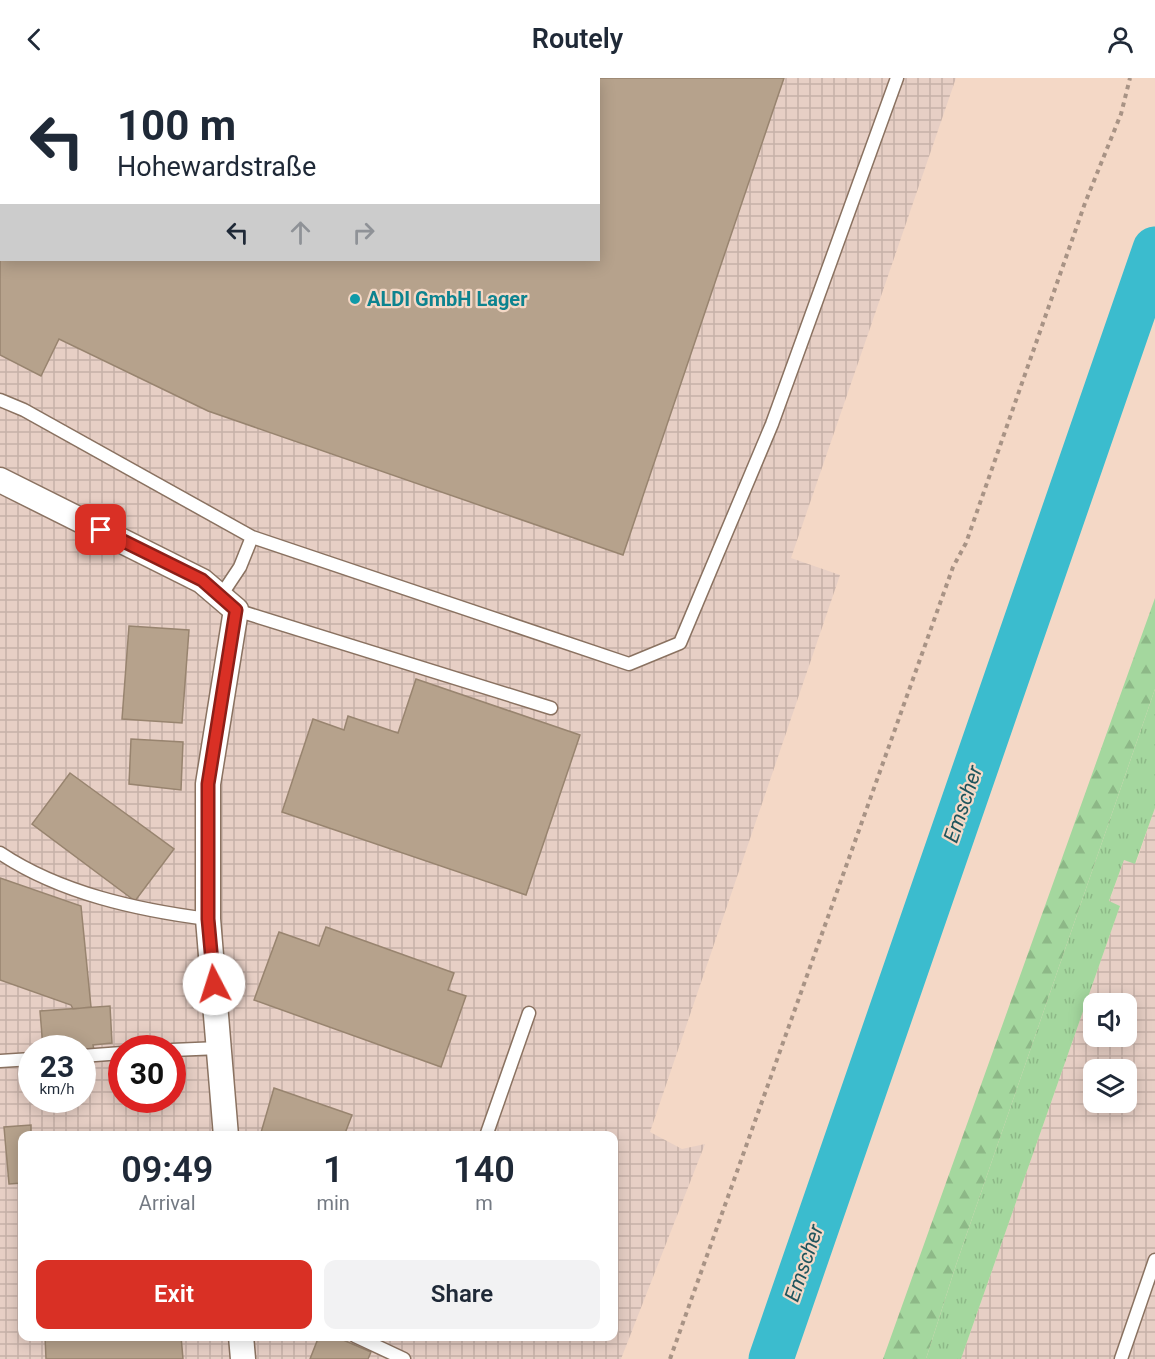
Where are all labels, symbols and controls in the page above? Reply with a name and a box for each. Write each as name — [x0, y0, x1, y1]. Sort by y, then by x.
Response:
icon: back — [18, 23, 51, 56]
text: Routely — [532, 23, 623, 55]
icon: person — [1104, 23, 1137, 56]
text: 100 m — [117, 101, 236, 150]
icon: left — [18, 102, 96, 180]
text: Hohewardstraße — [117, 151, 316, 183]
icon: left — [221, 216, 254, 249]
icon: ahead — [284, 216, 317, 249]
icon: right — [347, 216, 380, 249]
place label: ALDI GmbH Lager — [367, 287, 528, 311]
marker: ALDI GmbH Lager — [348, 292, 362, 306]
pin — [75, 504, 126, 555]
icon: arrive — [84, 513, 117, 546]
water label: Emscher — [939, 761, 988, 846]
position arrow — [182, 952, 246, 1016]
map controls — [1083, 993, 1137, 1113]
button: sound — [1083, 993, 1137, 1047]
speed limit sign: 30 — [108, 1035, 186, 1113]
text: 23 — [40, 1049, 74, 1084]
button: layers — [1083, 1059, 1137, 1113]
text: km/h — [39, 1080, 75, 1098]
text: 09:49 — [121, 1149, 213, 1191]
text: 1 — [323, 1149, 343, 1191]
text: 140 — [453, 1149, 515, 1191]
text: Arrival — [139, 1191, 196, 1215]
text: min — [316, 1191, 350, 1215]
text: m — [475, 1191, 493, 1215]
water label: Emscher — [780, 1220, 829, 1305]
button: Exit — [36, 1260, 312, 1329]
button: Share — [324, 1260, 600, 1329]

